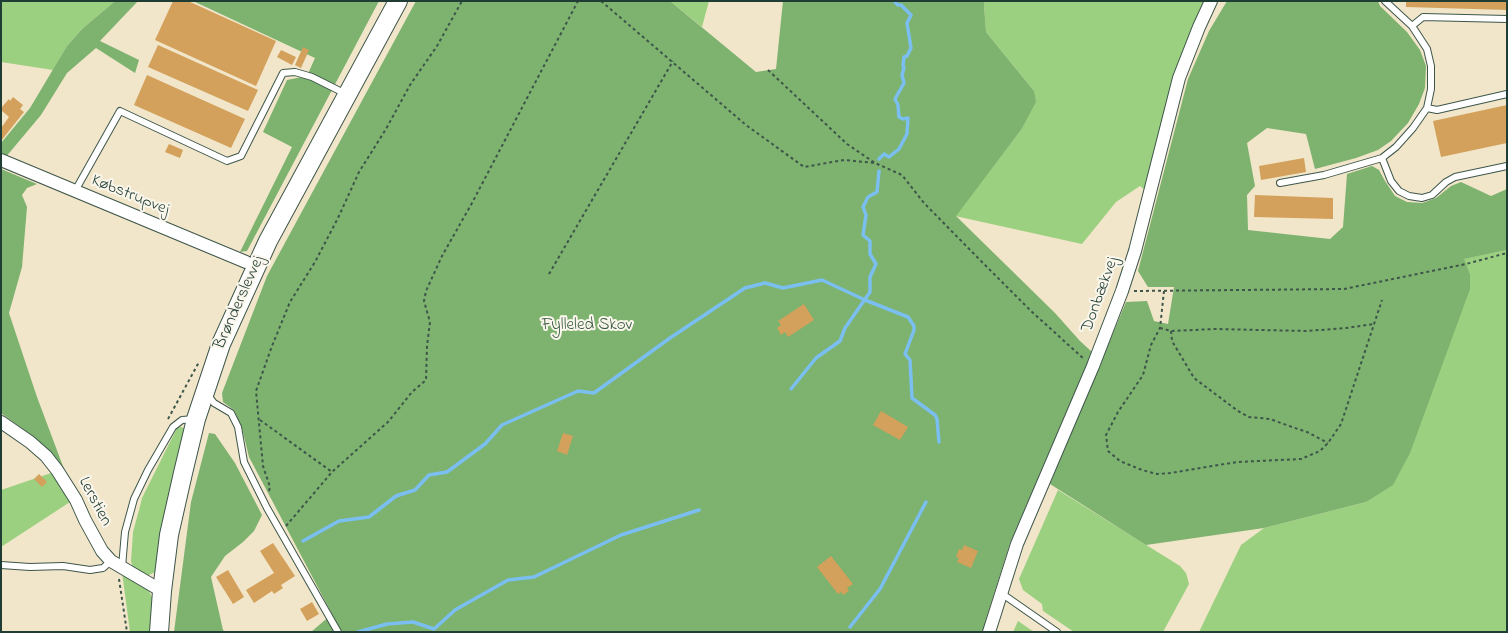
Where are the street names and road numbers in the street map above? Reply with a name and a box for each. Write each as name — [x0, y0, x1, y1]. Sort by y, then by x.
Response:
street label: Købstrupvej — [88, 171, 172, 221]
street label: Brønderslevvej — [210, 253, 270, 353]
street label: Donbækvej — [1078, 255, 1124, 335]
street label: Lerstien — [73, 474, 115, 530]

